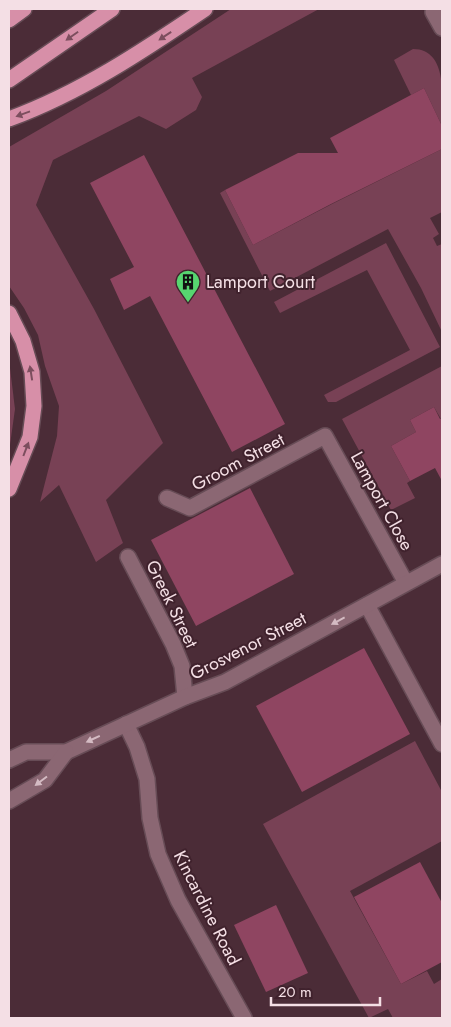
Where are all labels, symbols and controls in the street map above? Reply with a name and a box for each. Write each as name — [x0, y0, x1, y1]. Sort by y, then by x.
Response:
one-way arrow — [65, 31, 79, 41]
one-way arrow — [158, 31, 172, 41]
one-way arrow — [15, 110, 30, 118]
building icon: Lamport Court — [175, 269, 201, 303]
place label: Lamport Court — [206, 269, 316, 295]
one-way arrow — [27, 365, 35, 381]
street label: Groom Street — [187, 426, 290, 497]
one-way arrow — [22, 442, 30, 456]
street label: Lamport Close — [344, 447, 420, 555]
street label: Greek Street — [140, 556, 205, 653]
street label: Grosvenor Street — [185, 605, 311, 687]
one-way arrow — [331, 617, 345, 625]
one-way arrow — [86, 736, 100, 744]
one-way arrow — [34, 776, 48, 786]
street label: Kincardine Road — [167, 846, 247, 970]
scale bar — [271, 974, 380, 1006]
text: 20 m — [278, 981, 312, 1003]

